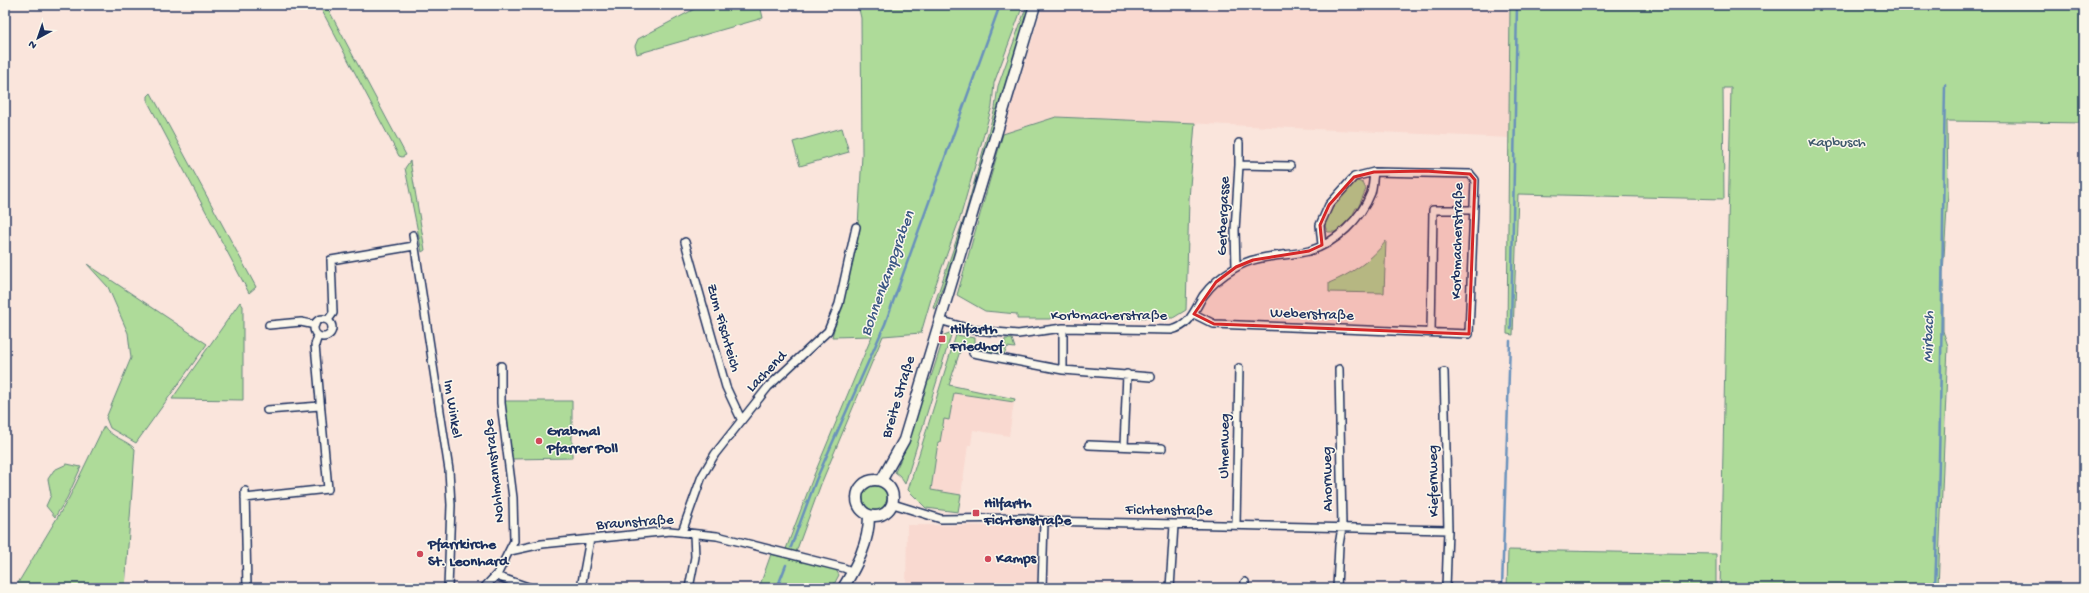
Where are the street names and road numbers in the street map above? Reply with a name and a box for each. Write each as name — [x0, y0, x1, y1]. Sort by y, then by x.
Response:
street label: Gerbergasse — [1214, 176, 1234, 256]
street label: Korbmacherstraße — [1448, 182, 1468, 299]
street label: Zum Fischteich — [702, 282, 744, 374]
street label: Weberstraße — [1270, 305, 1354, 325]
street label: Korbmacherstraße — [1051, 307, 1168, 325]
street label: Lachend — [743, 347, 792, 396]
street label: Breite Straße — [878, 353, 920, 441]
street label: Im Winkel — [439, 379, 465, 439]
street label: Ulmenweg — [1215, 413, 1235, 479]
street label: Nohlmannstraße — [481, 418, 509, 524]
street label: Kiefernweg — [1424, 445, 1444, 517]
street label: Ahornweg — [1318, 446, 1338, 512]
street label: Fichtenstraße — [1124, 501, 1213, 521]
street label: Braunstraße — [595, 511, 675, 535]

